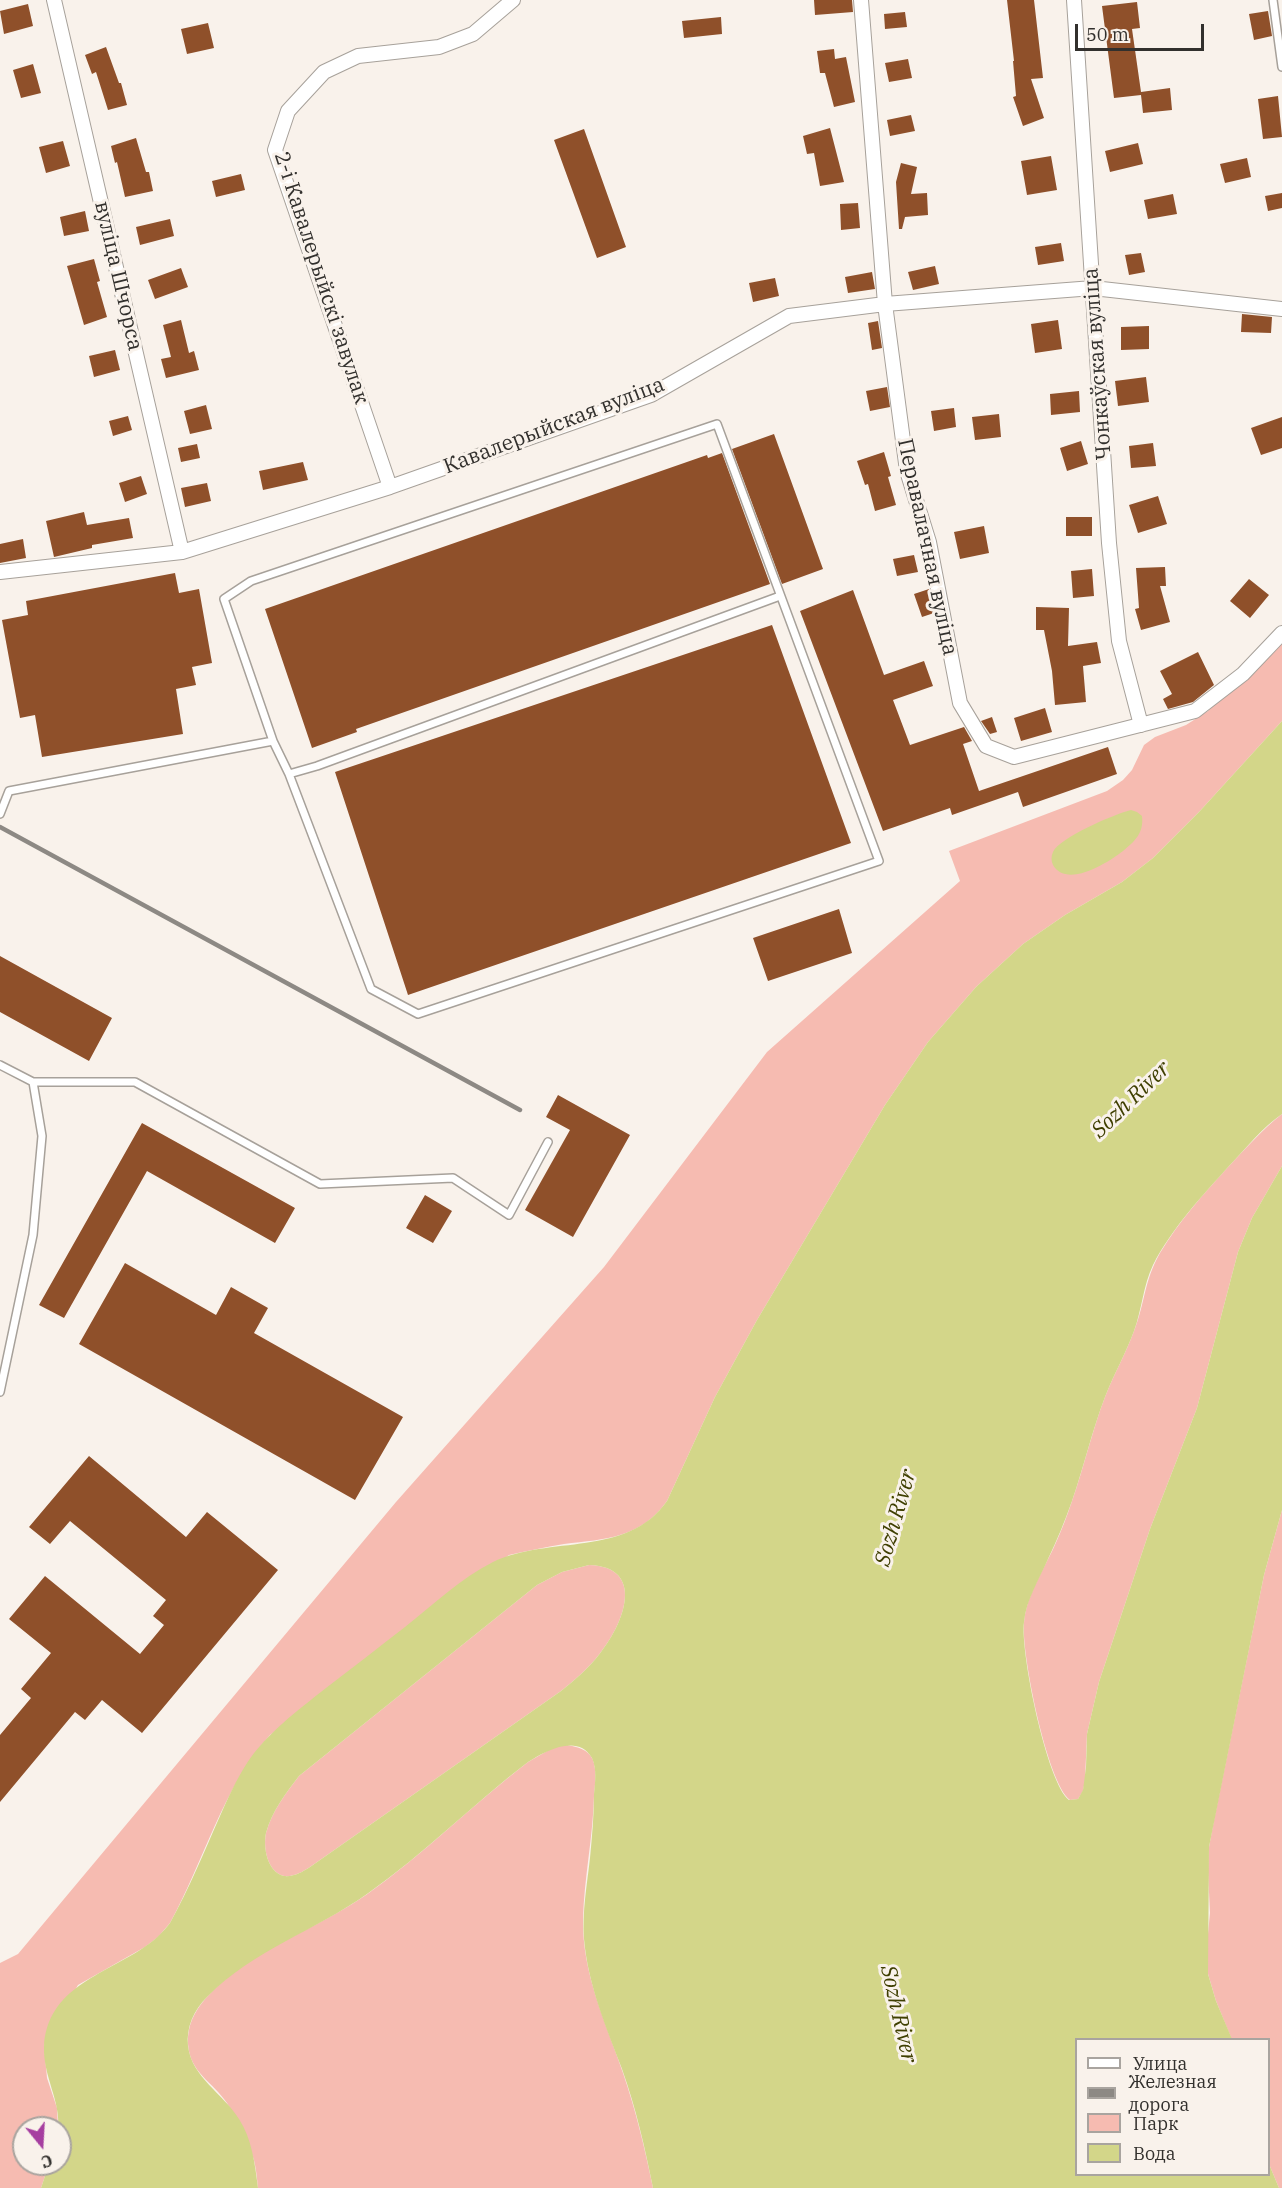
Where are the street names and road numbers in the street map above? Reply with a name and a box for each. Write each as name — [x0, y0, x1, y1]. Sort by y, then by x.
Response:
street label: 2-і Кавалерыйскі завулак — [268, 149, 374, 407]
street label: вуліца Шчорса — [89, 199, 147, 353]
street label: Чонкаўская вуліца — [1079, 267, 1117, 461]
street label: Кавалерыйская вуліца — [440, 372, 668, 480]
street label: Перавалачная вуліца — [892, 436, 962, 658]

